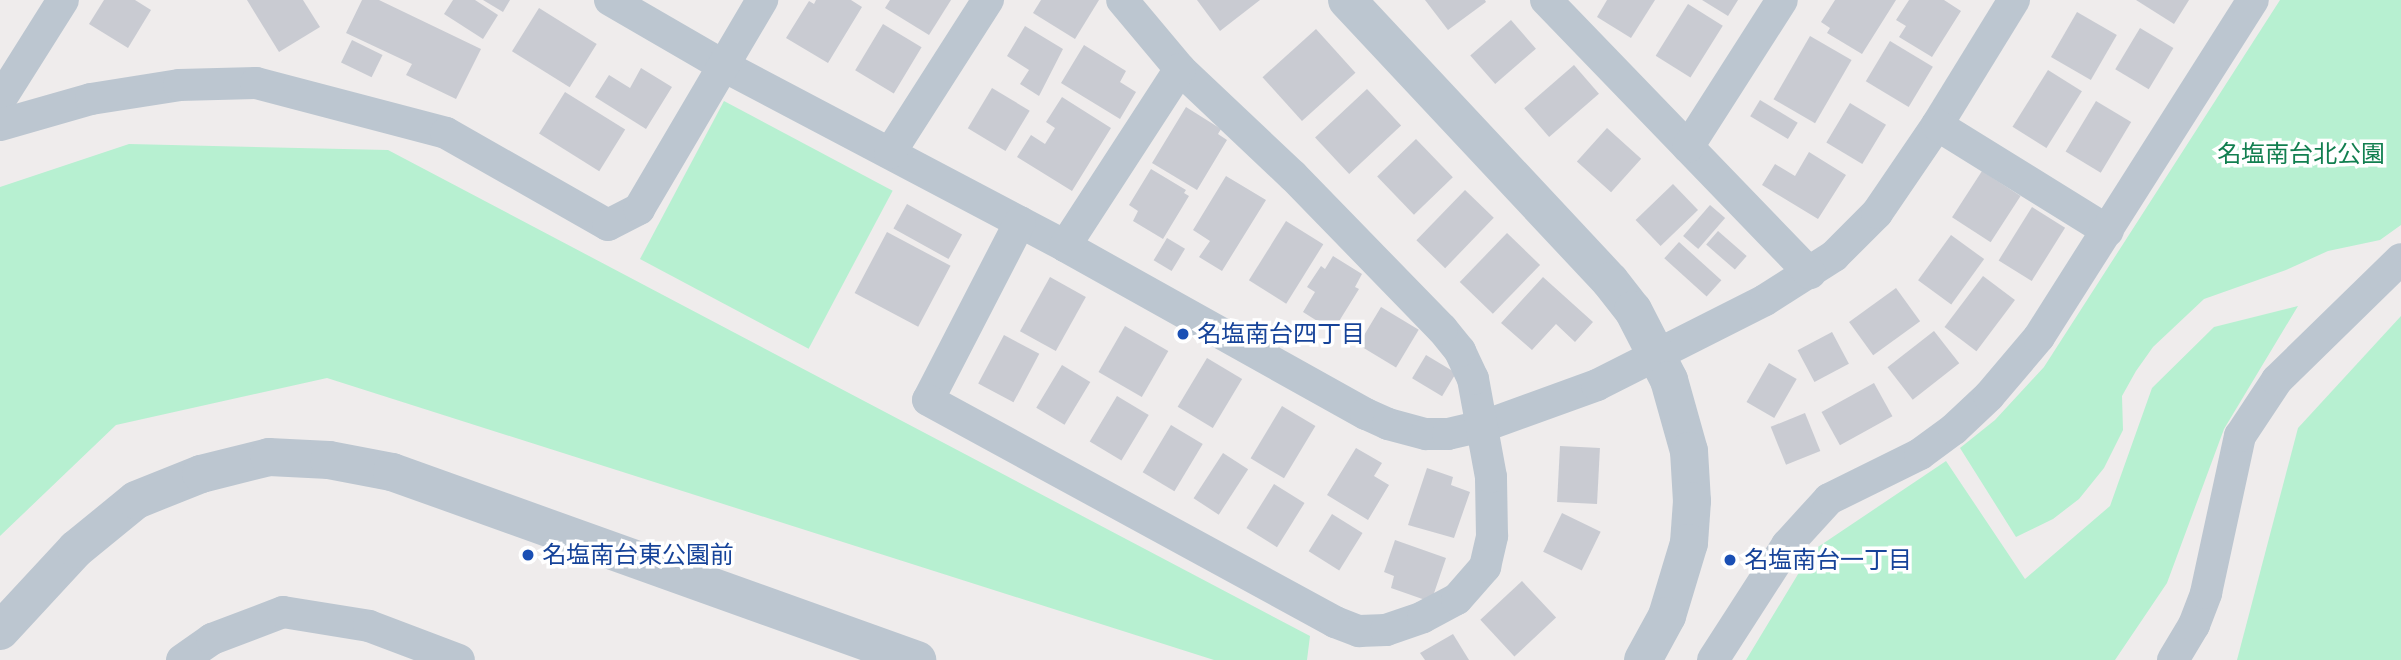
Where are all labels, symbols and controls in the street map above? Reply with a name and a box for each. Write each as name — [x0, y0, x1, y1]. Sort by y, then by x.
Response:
park label: 名塩南台北公園 — [2217, 140, 2385, 168]
place label: 名塩南台四丁目 — [1197, 320, 1365, 348]
marker: 名塩南台四丁目 — [1175, 326, 1191, 342]
place label: 名塩南台東公園前 — [542, 541, 734, 569]
place label: 名塩南台一丁目 — [1744, 546, 1912, 574]
marker: 名塩南台東公園前 — [520, 547, 536, 563]
marker: 名塩南台一丁目 — [1722, 552, 1738, 568]

